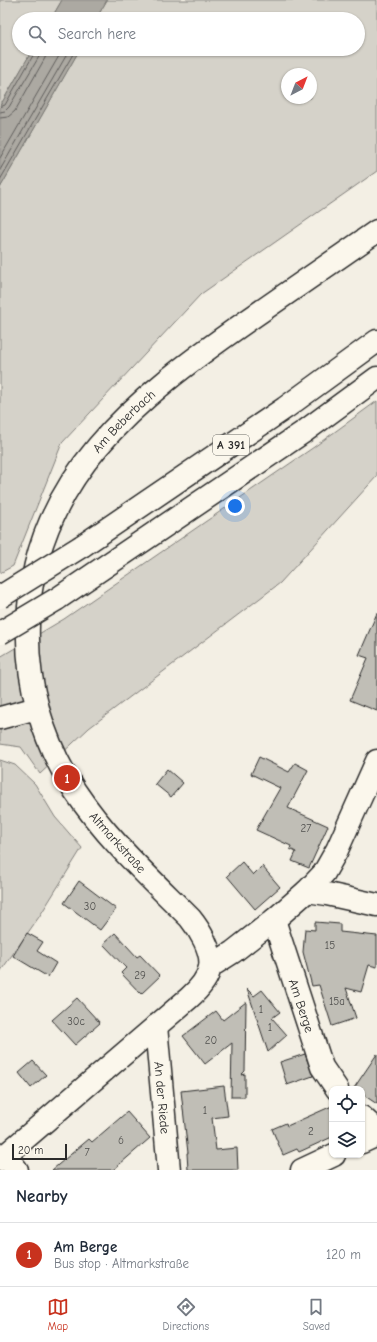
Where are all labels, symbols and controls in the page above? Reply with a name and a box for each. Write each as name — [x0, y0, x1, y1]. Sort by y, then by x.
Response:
search box — [12, 12, 365, 56]
icon: search — [26, 23, 48, 45]
text: Search here — [58, 25, 136, 43]
north arrow — [281, 68, 317, 104]
street label: Am Beberbach — [89, 387, 158, 456]
road number: A 391 — [213, 435, 249, 455]
your location — [225, 496, 245, 516]
pin: 1 — [54, 763, 80, 793]
street label: Altmarkstraße — [86, 809, 149, 876]
house number: 27 — [301, 822, 311, 835]
house number: 30 — [84, 900, 96, 913]
house number: 15 — [325, 939, 335, 952]
house number: 29 — [134, 969, 146, 982]
street label: Am Berge — [286, 977, 317, 1035]
house number: 15a — [329, 995, 345, 1008]
house number: 1 — [259, 1003, 263, 1016]
house number: 30c — [67, 1015, 85, 1028]
house number: 1 — [268, 1021, 272, 1034]
house number: 20 — [205, 1034, 217, 1047]
street label: An der Riede — [151, 1061, 173, 1135]
map controls — [329, 1086, 365, 1158]
button: locate — [329, 1086, 365, 1122]
house number: 1 — [203, 1104, 207, 1117]
button: layers — [329, 1122, 365, 1158]
house number: 2 — [308, 1125, 314, 1138]
house number: 6 — [118, 1134, 124, 1147]
scale bar — [12, 1142, 67, 1161]
text: 20 m — [18, 1144, 43, 1157]
house number: 7 — [84, 1146, 90, 1159]
text: Nearby — [16, 1187, 67, 1206]
text: Am Berge — [54, 1238, 117, 1256]
text: 1 — [26, 1247, 32, 1262]
text: 120 m — [326, 1247, 361, 1262]
text: Bus stop · Altmarkstraße — [54, 1256, 189, 1271]
tab: Map — [47, 1296, 69, 1333]
tab: Directions — [163, 1296, 209, 1333]
tab: Saved — [303, 1296, 330, 1333]

